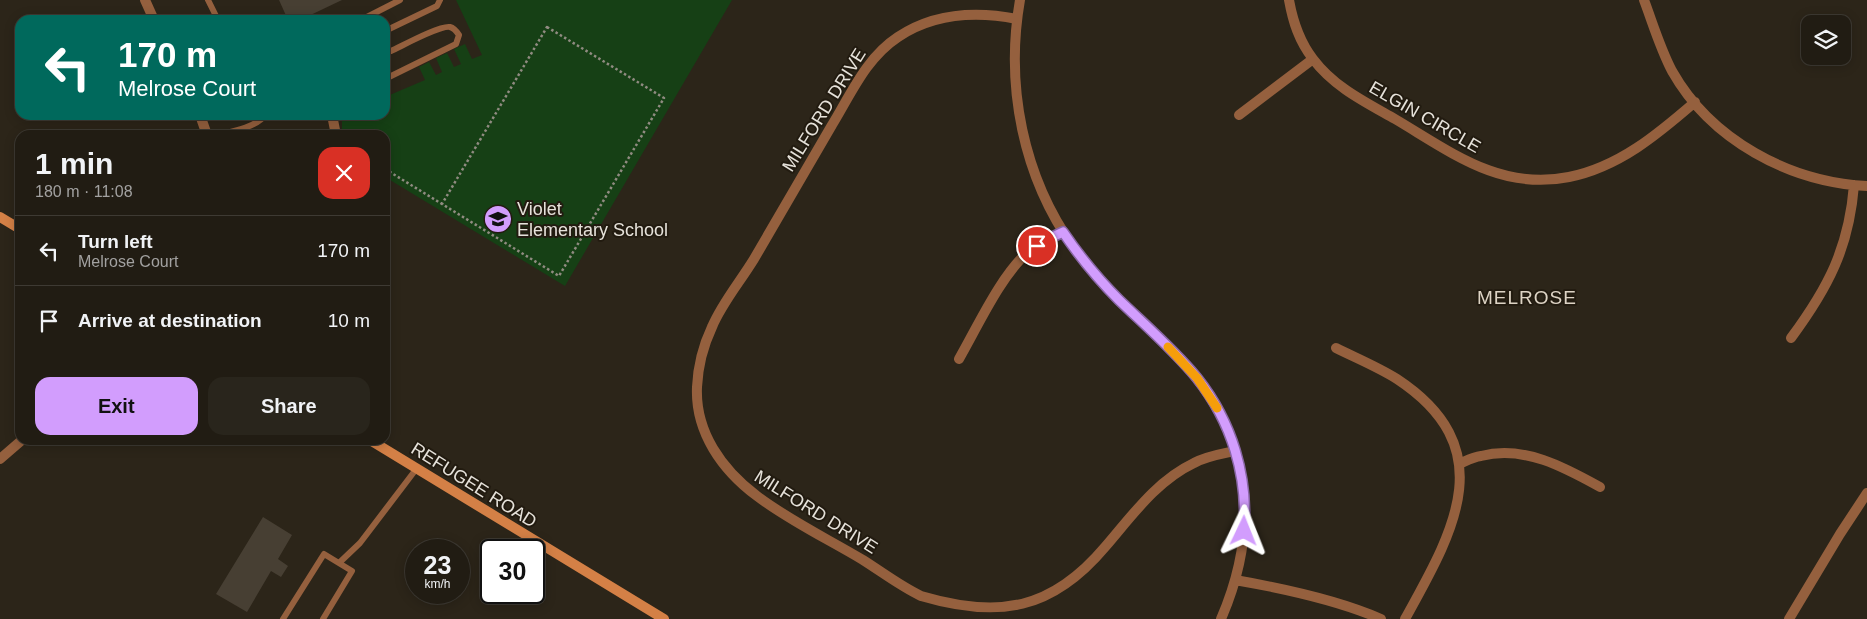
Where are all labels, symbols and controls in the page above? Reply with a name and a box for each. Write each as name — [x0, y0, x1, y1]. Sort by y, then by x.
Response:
map controls — [1801, 15, 1851, 65]
button: layers — [1801, 15, 1851, 65]
icon: left — [35, 35, 100, 100]
text: 170 m — [118, 35, 217, 74]
street label: MILFORD DRIVE — [778, 45, 870, 175]
text: Melrose Court — [118, 76, 256, 101]
street label: ELGIN CIRCLE — [1366, 77, 1484, 157]
text: 1 min — [35, 147, 113, 180]
button: close — [318, 147, 370, 199]
text: 180 m · 11:08 — [35, 183, 133, 200]
place label: Violet Elementary School — [517, 199, 668, 240]
school or university icon: Violet Elementary School — [483, 204, 513, 234]
pin — [1016, 225, 1058, 267]
text: Turn left — [78, 231, 153, 252]
icon: arrive — [1023, 232, 1051, 260]
icon: left — [35, 237, 63, 265]
text: 170 m — [317, 240, 370, 261]
text: Melrose Court — [78, 253, 178, 270]
district label: MELROSE — [1477, 287, 1577, 308]
icon: arrive — [35, 307, 63, 335]
text: Arrive at destination — [78, 310, 262, 331]
text: 10 m — [328, 310, 370, 331]
button: Exit — [35, 377, 198, 435]
button: Share — [208, 377, 370, 435]
street label: REFUGEE ROAD — [408, 438, 540, 532]
street label: MILFORD DRIVE — [751, 466, 881, 558]
position arrow — [1217, 504, 1269, 556]
speed limit sign: 30 — [480, 539, 545, 604]
text: 23 — [424, 551, 451, 579]
text: km/h — [424, 577, 451, 591]

